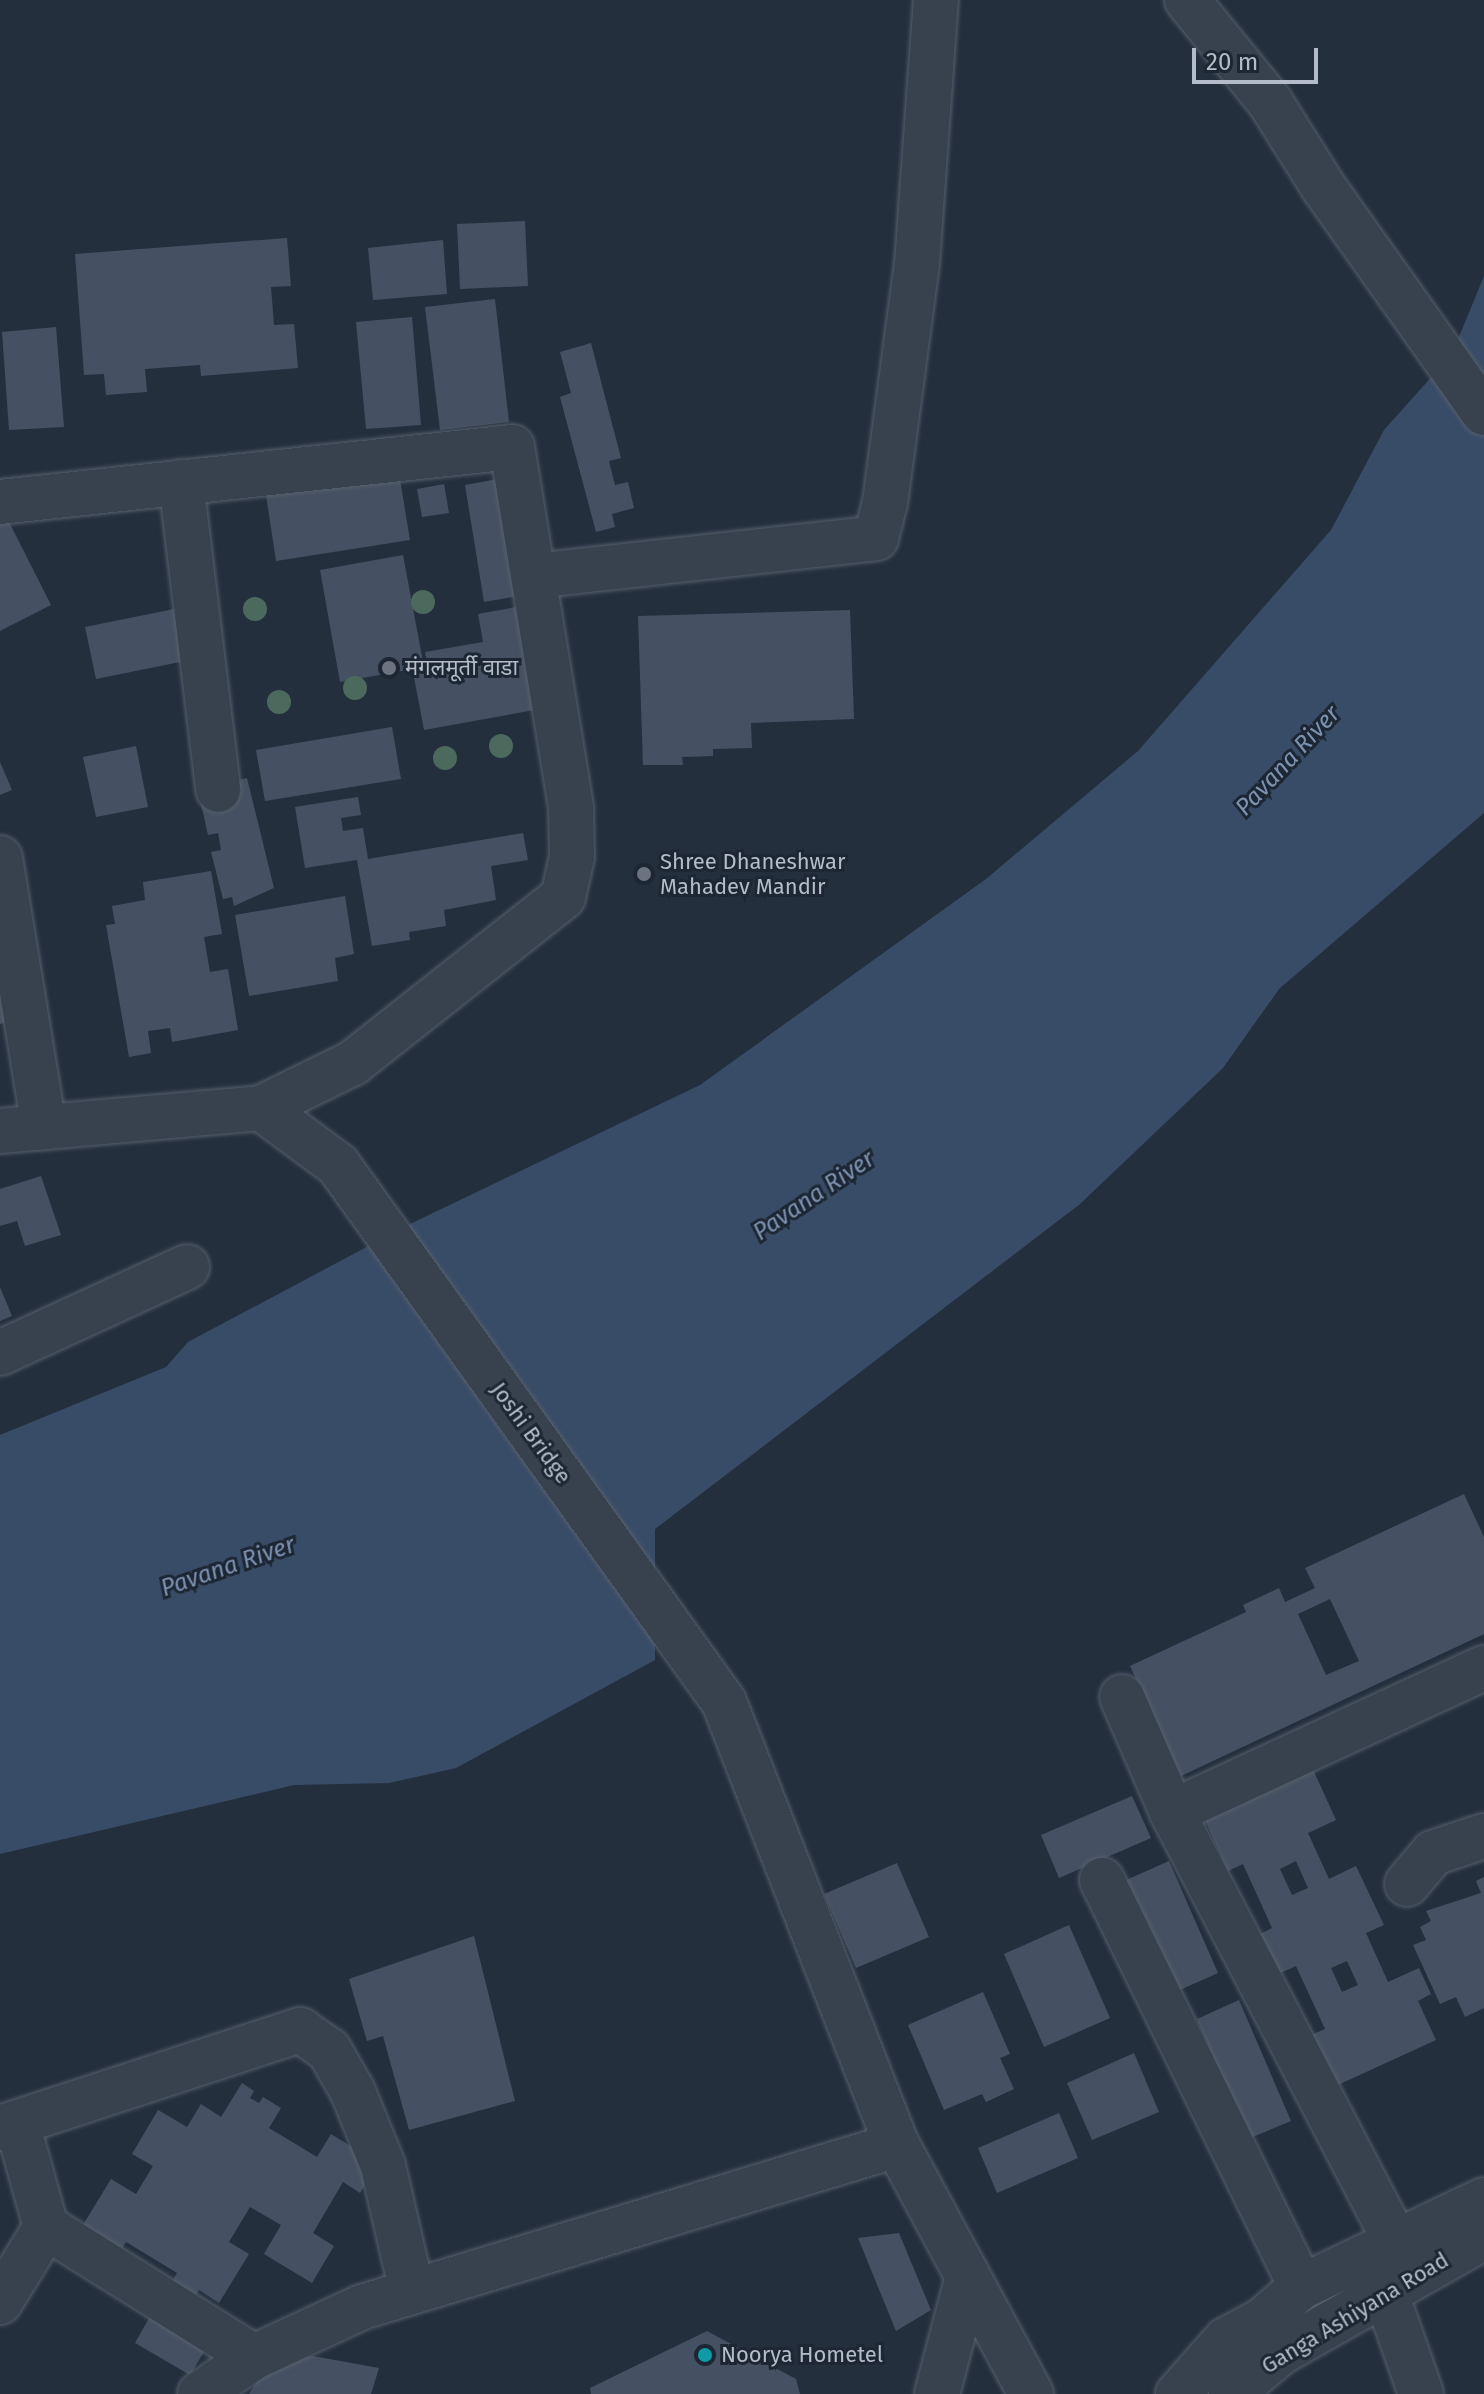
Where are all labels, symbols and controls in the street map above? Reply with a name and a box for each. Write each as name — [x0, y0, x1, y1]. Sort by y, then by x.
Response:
scale bar — [1196, 32, 1322, 82]
text: 20 m — [1206, 48, 1258, 76]
place label: मंगलमूर्ती वाडा — [405, 655, 518, 681]
marker: मंगलमूर्ती वाडा — [380, 659, 398, 677]
water label: Pavana River — [1230, 700, 1346, 822]
place label: Shree Dhaneshwar Mahadev Mandir — [660, 848, 846, 900]
marker: Shree Dhaneshwar Mahadev Mandir — [635, 865, 653, 883]
water label: Pavana River — [748, 1145, 880, 1247]
street label: Joshi Bridge — [485, 1377, 577, 1489]
water label: Pavana River — [157, 1531, 299, 1603]
street label: Ganga Ashiyana Road — [1257, 2247, 1453, 2379]
place label: Noorya Hometel — [721, 2342, 883, 2368]
marker: Noorya Hometel — [696, 2346, 714, 2364]

